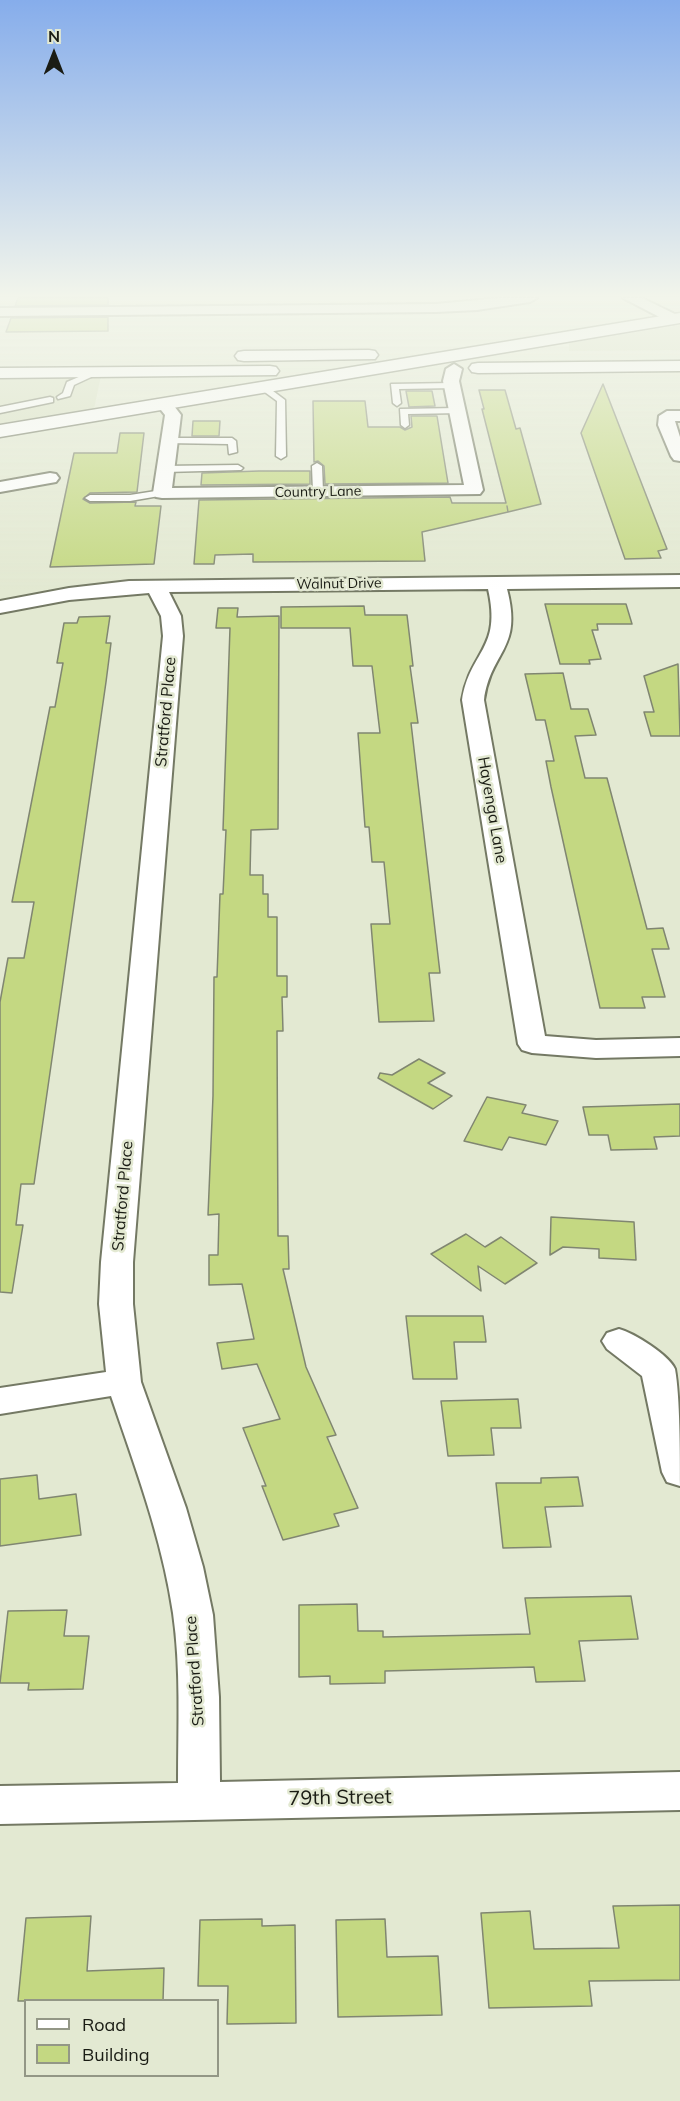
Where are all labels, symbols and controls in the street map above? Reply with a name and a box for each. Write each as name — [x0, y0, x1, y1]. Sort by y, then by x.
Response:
north arrow — [24, 24, 84, 84]
text: N — [48, 26, 60, 46]
street label: Country Lane — [275, 483, 361, 501]
street label: Walnut Drive — [296, 575, 382, 593]
street label: Stratford Place — [152, 656, 180, 768]
street label: Hayenga Lane — [473, 755, 511, 865]
street label: Stratford Place — [109, 1140, 137, 1252]
street label: Stratford Place — [182, 1615, 208, 1727]
street label: 79th Street — [288, 1785, 392, 1811]
legend — [24, 1999, 219, 2077]
text: Road — [82, 2013, 126, 2036]
text: Building — [82, 2043, 150, 2066]

